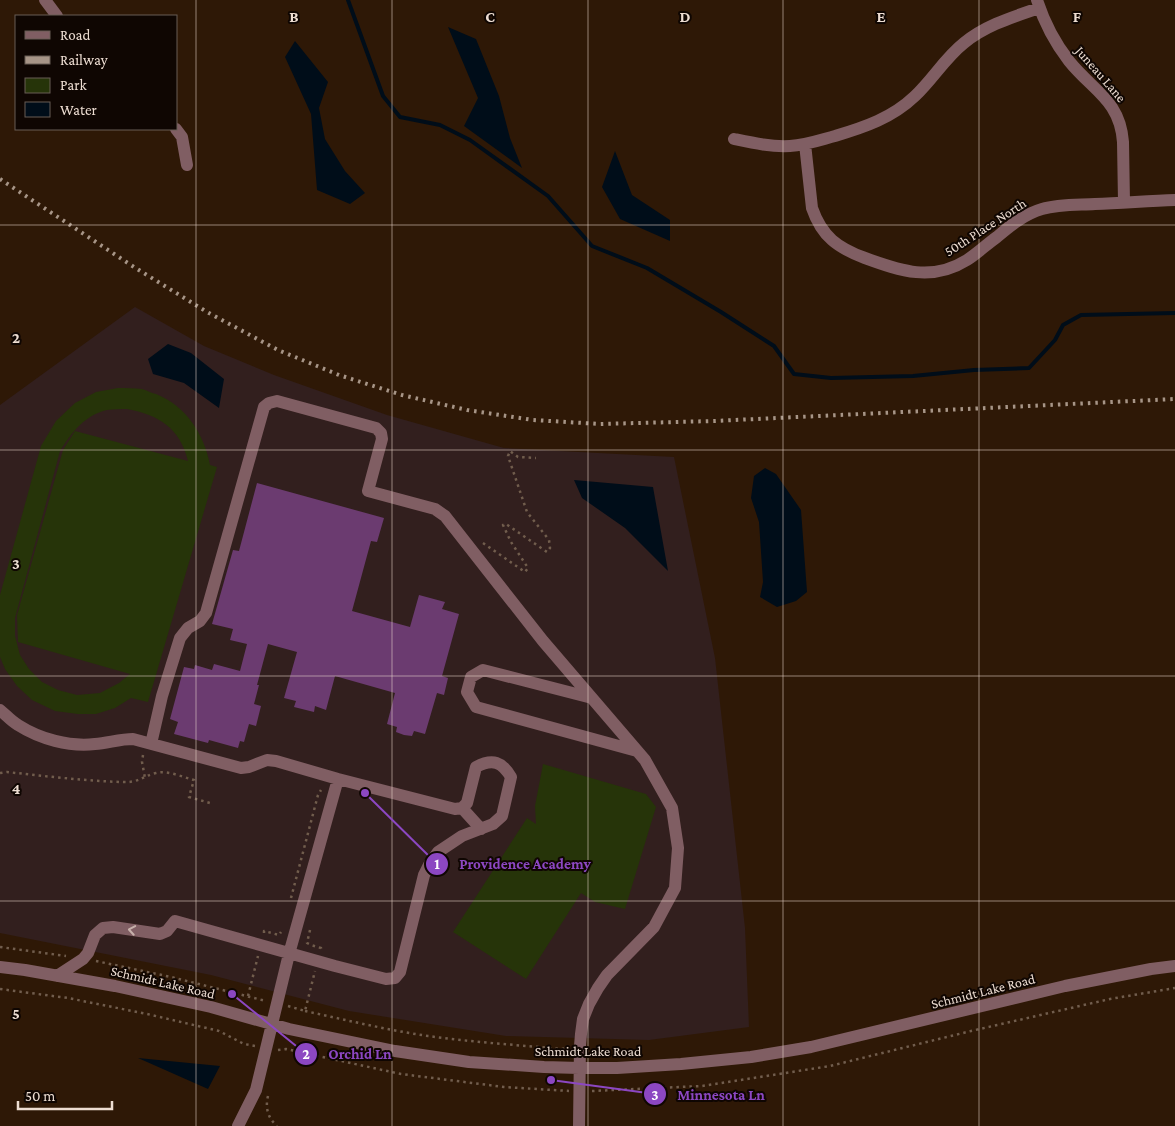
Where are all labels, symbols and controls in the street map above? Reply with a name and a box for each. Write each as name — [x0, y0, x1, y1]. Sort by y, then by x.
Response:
text: B — [289, 8, 299, 25]
text: C — [485, 8, 495, 25]
text: D — [679, 8, 691, 25]
text: E — [876, 8, 886, 25]
text: F — [1073, 8, 1082, 25]
legend — [15, 15, 178, 130]
text: Road — [60, 27, 91, 43]
street label: Juneau Lane — [1071, 41, 1130, 105]
text: Railway — [60, 52, 108, 69]
text: Park — [60, 77, 87, 93]
text: Water — [60, 102, 97, 118]
street label: 50th Place North — [941, 194, 1029, 259]
text: 2 — [12, 329, 20, 346]
text: 3 — [12, 555, 20, 572]
text: 4 — [12, 780, 21, 797]
callout: Providence Academy — [425, 849, 601, 879]
text: 1 — [434, 856, 440, 872]
text: Providence Academy — [459, 856, 592, 872]
one-way arrow — [127, 926, 136, 936]
street label: Schmidt Lake Road — [109, 962, 217, 1002]
street label: Schmidt Lake Road — [929, 970, 1037, 1012]
text: 5 — [12, 1005, 20, 1022]
callout: Orchid Ln — [293, 1039, 401, 1069]
street label: Schmidt Lake Road — [535, 1043, 642, 1059]
text: 2 — [302, 1046, 310, 1062]
text: Orchid Ln — [328, 1046, 392, 1062]
scale bar — [18, 1078, 111, 1110]
callout: Minnesota Ln — [642, 1079, 775, 1109]
text: 3 — [651, 1087, 659, 1103]
text: Minnesota Ln — [677, 1087, 765, 1103]
text: 50 m — [25, 1088, 55, 1104]

